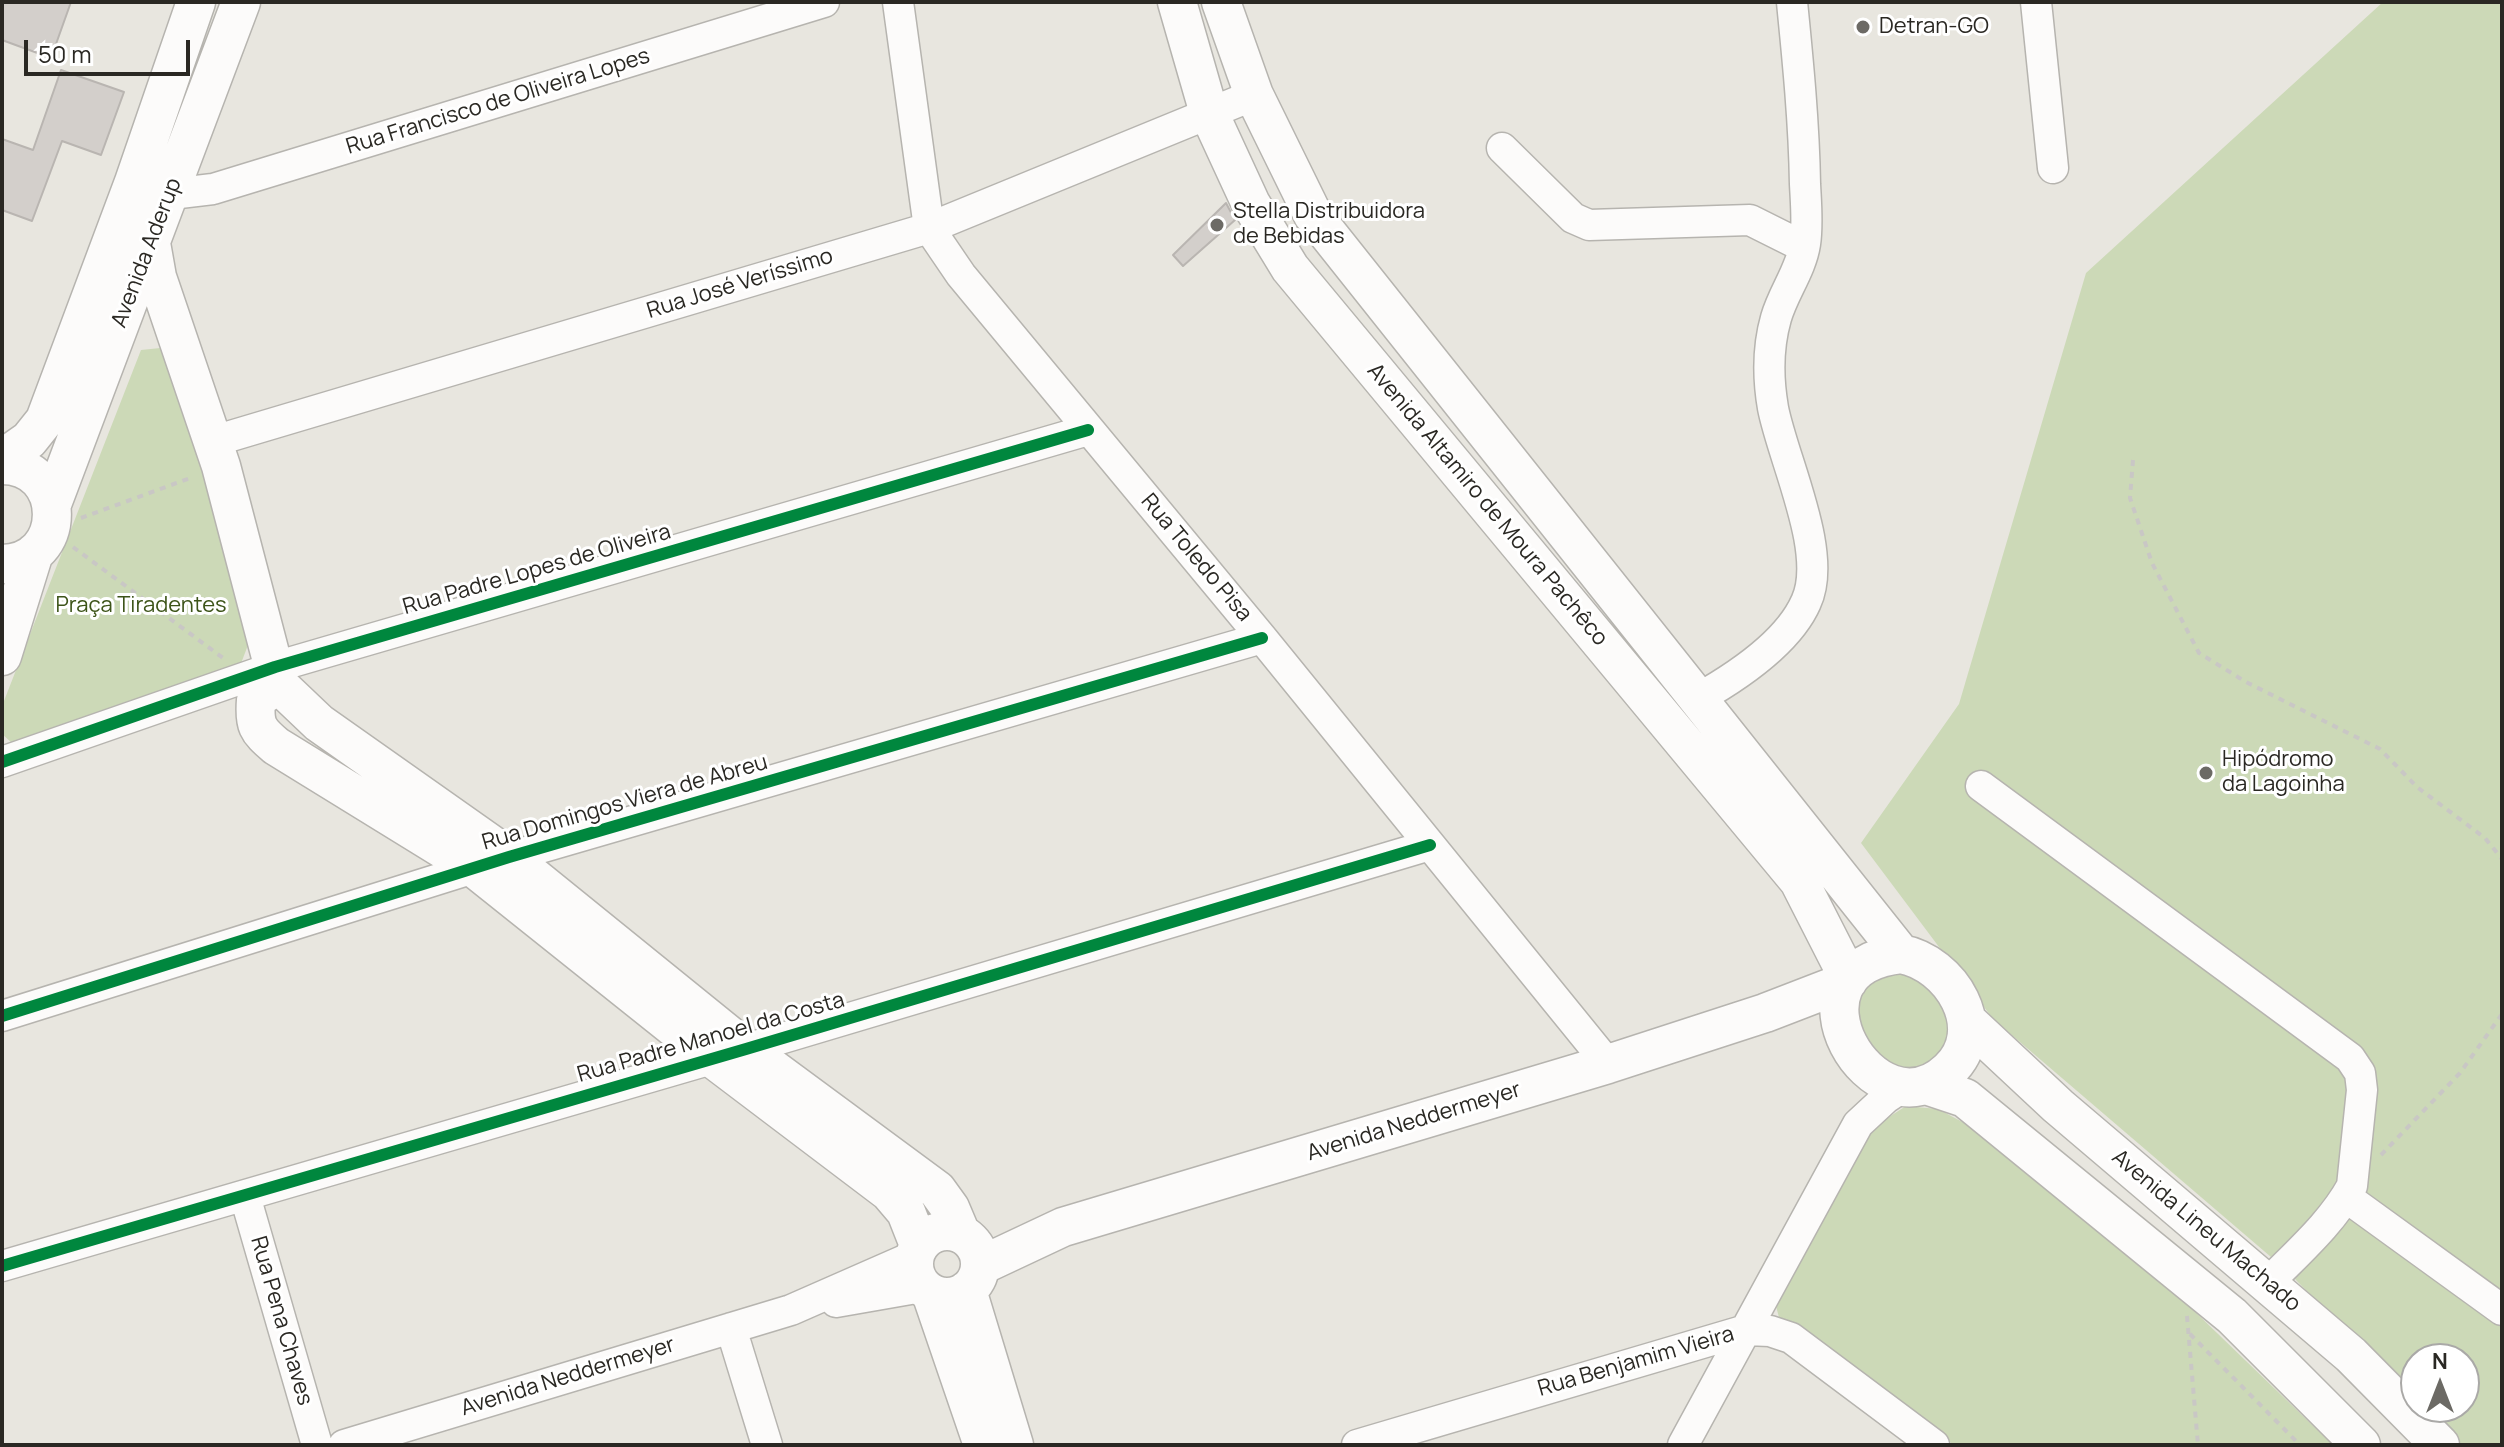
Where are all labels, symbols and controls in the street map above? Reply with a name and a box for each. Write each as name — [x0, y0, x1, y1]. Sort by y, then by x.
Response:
place label: Detran-GO — [1879, 14, 1989, 40]
marker: Detran-GO — [1854, 18, 1872, 36]
scale bar — [28, 24, 194, 74]
text: 50 m — [38, 37, 92, 70]
street label: Rua Francisco de Oliveira Lopes — [343, 43, 653, 161]
street label: Avenida Aderup — [106, 174, 188, 332]
place label: Stella Distribuidora de Bebidas — [1233, 199, 1425, 250]
marker: Stella Distribuidora de Bebidas — [1208, 216, 1226, 234]
street label: Rua José Veríssimo — [644, 243, 836, 325]
street label: Avenida Altamiro de Moura Pachêco — [1361, 359, 1613, 651]
street label: Rua Toledo Pisa — [1135, 489, 1257, 627]
street label: Rua Padre Lopes de Oliveira — [400, 519, 674, 621]
park label: Praça Tiradentes — [55, 593, 227, 619]
place label: Hipódromo da Lagoinha — [2222, 747, 2345, 798]
street label: Rua Domingos Viera de Abreu — [479, 750, 771, 856]
marker: Hipódromo da Lagoinha — [2197, 764, 2215, 782]
street label: Rua Padre Manoel da Costa — [574, 987, 848, 1089]
street label: Avenida Neddermeyer — [1304, 1077, 1524, 1167]
street label: Avenida Lineu Machado — [2106, 1144, 2306, 1318]
street label: Rua Pena Chaves — [244, 1233, 318, 1409]
street label: Rua Benjamim Vieira — [1535, 1321, 1737, 1403]
street label: Avenida Neddermeyer — [458, 1332, 678, 1422]
north arrow — [2400, 1343, 2480, 1423]
text: N — [2432, 1346, 2448, 1376]

